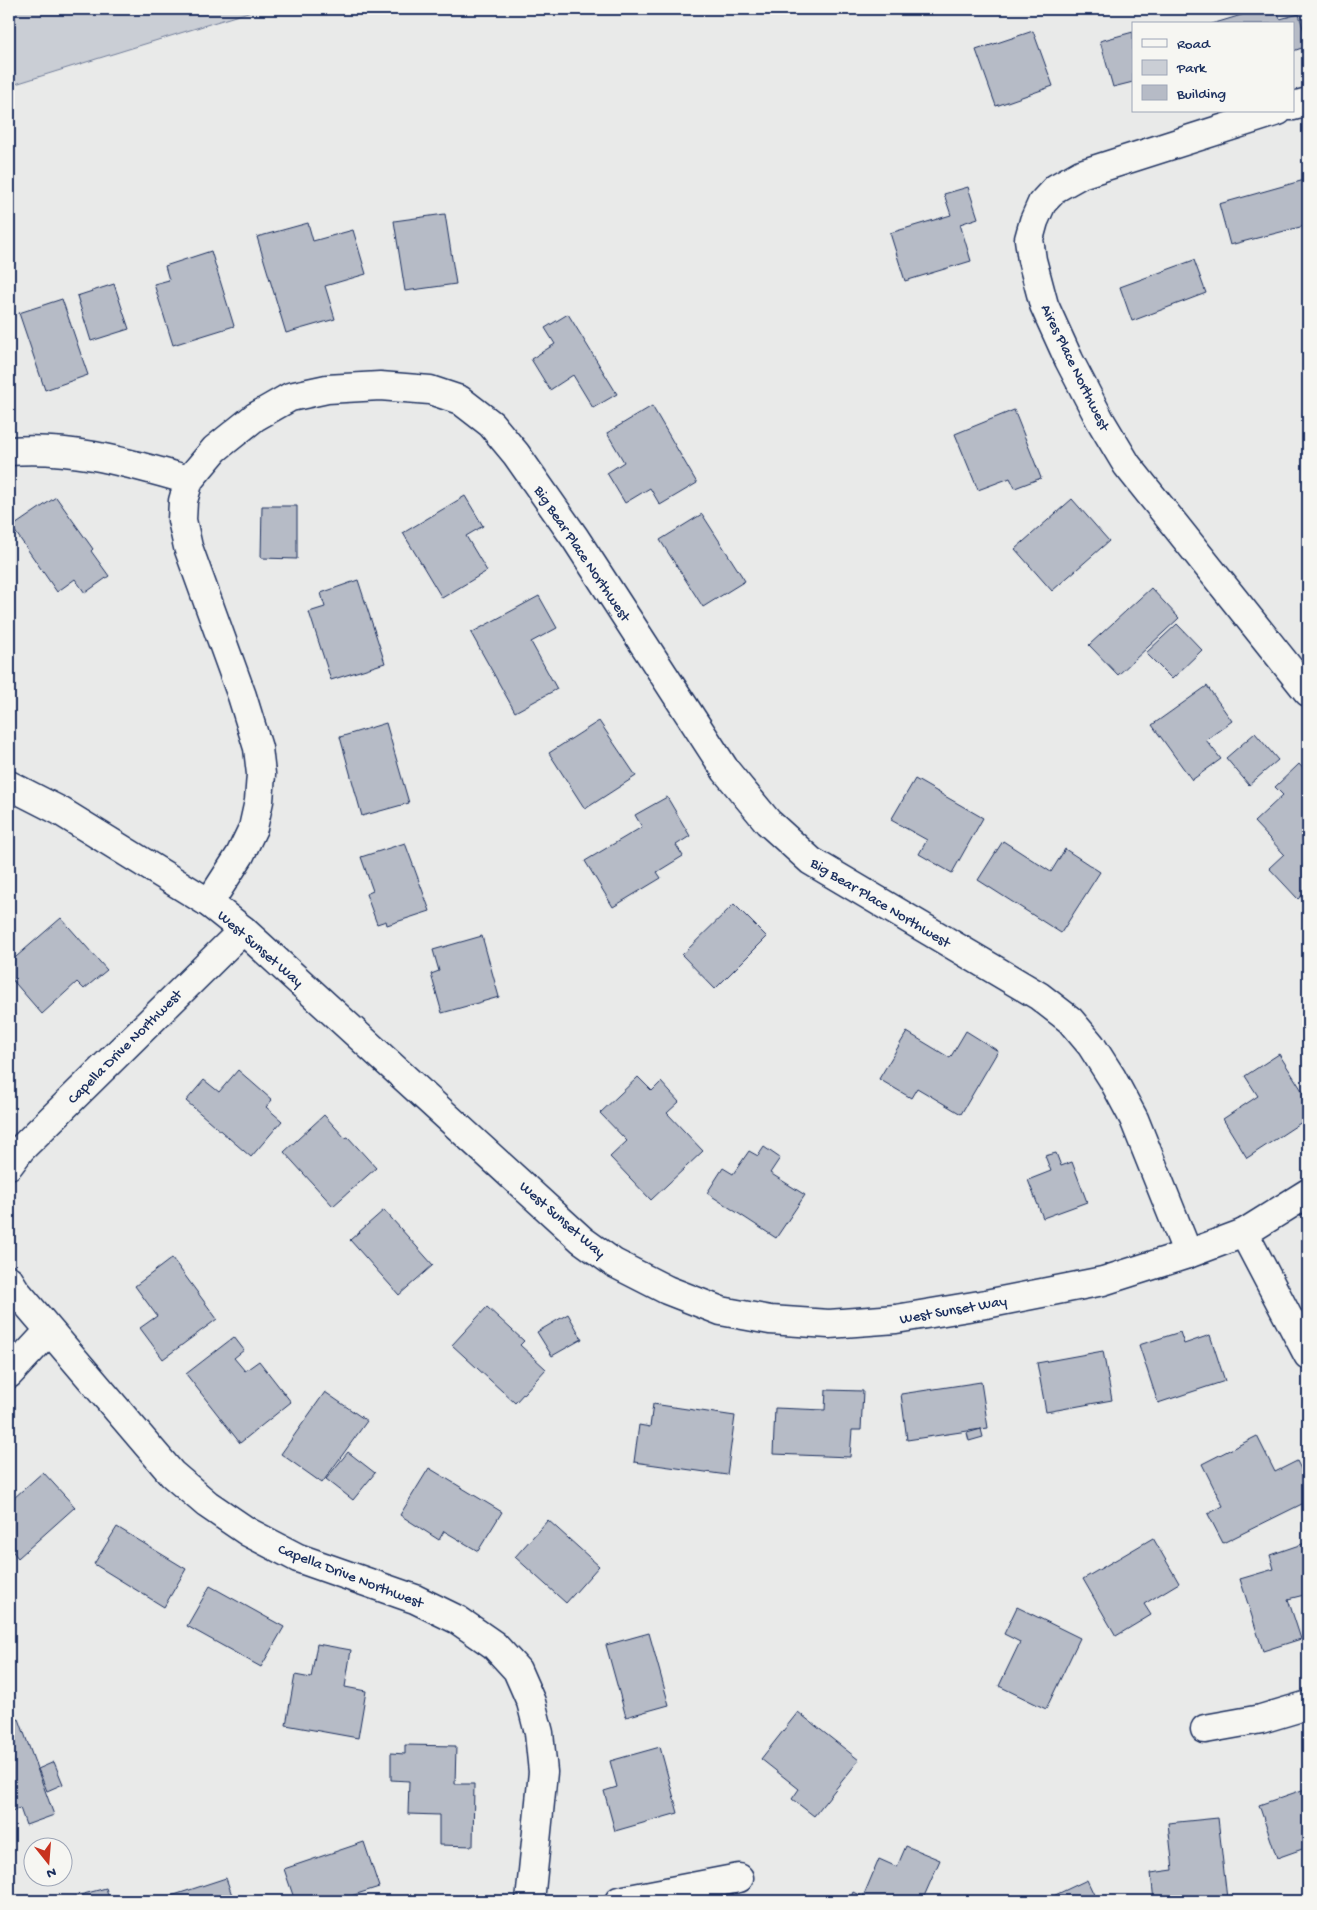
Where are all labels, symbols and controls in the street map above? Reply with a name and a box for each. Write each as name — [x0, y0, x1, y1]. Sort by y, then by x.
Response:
legend — [1132, 22, 1294, 112]
text: Road — [1177, 36, 1211, 54]
text: Park — [1176, 60, 1207, 78]
text: Building — [1176, 86, 1226, 104]
street label: Aires Place Northwest — [1036, 302, 1113, 436]
street label: Big Bear Place Northwest — [529, 482, 635, 627]
street label: Big Bear Place Northwest — [806, 854, 955, 954]
street label: West Sunset Way — [213, 907, 307, 992]
street label: Capella Drive Northwest — [64, 985, 188, 1108]
street label: West Sunset Way — [515, 1178, 609, 1263]
street label: West Sunset Way — [898, 1293, 1009, 1329]
street label: Capella Drive Northwest — [275, 1541, 427, 1614]
north arrow — [22, 1838, 72, 1888]
text: N — [44, 1863, 58, 1882]

